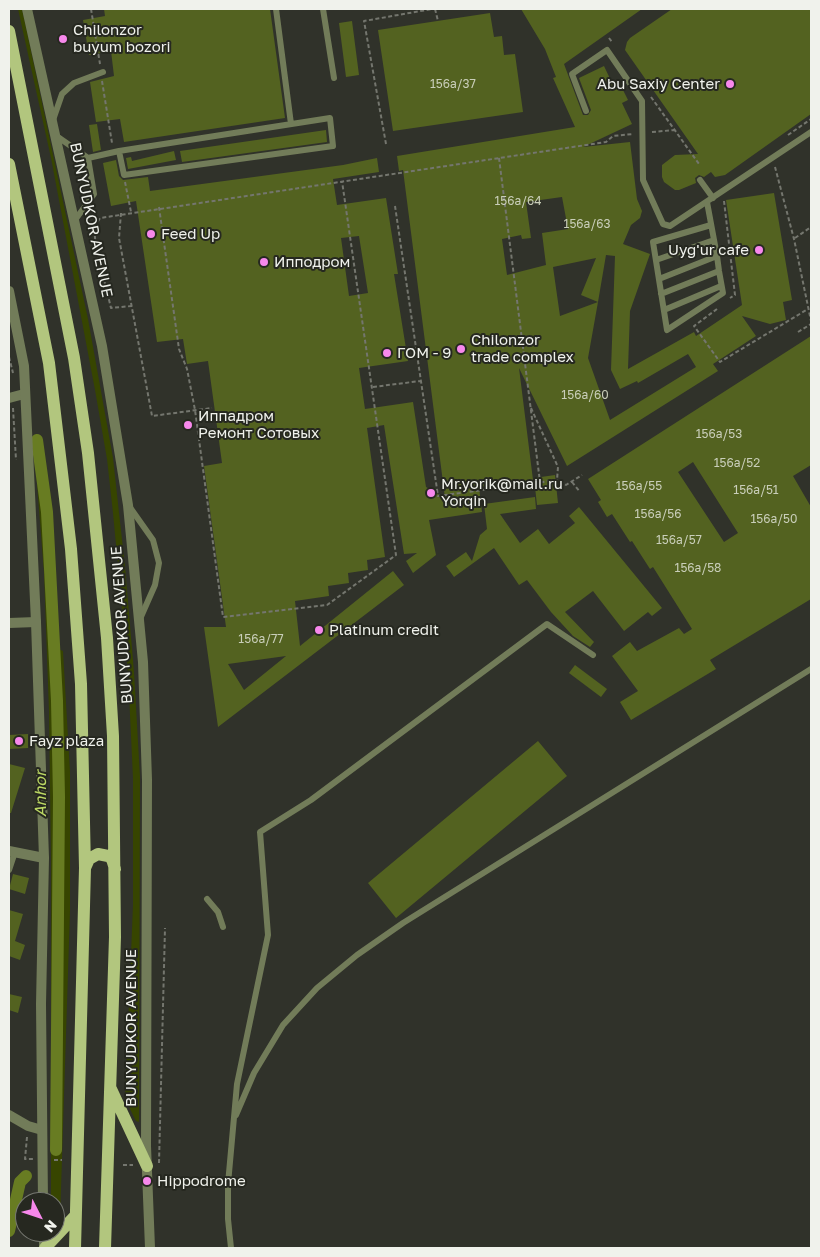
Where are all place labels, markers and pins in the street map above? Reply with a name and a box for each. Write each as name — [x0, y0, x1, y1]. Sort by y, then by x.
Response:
place label: Chilonzor buyum bozori — [73, 21, 171, 56]
marker: Chilonzor buyum bozori — [57, 33, 69, 45]
place label: Abu Saxiy Center — [597, 75, 720, 93]
marker: Abu Saxiy Center — [724, 78, 736, 90]
place label: Feed Up — [161, 225, 220, 243]
marker: Feed Up — [145, 228, 157, 240]
place label: Uyg'ur cafe — [668, 241, 749, 259]
marker: Uyg'ur cafe — [753, 244, 765, 256]
place label: Ипподром — [274, 253, 350, 271]
marker: Ипподром — [258, 256, 270, 268]
place label: Chilonzor trade complex — [471, 331, 574, 366]
marker: Chilonzor trade complex — [455, 343, 467, 355]
place label: ГОМ - 9 — [397, 344, 451, 362]
marker: ГОМ - 9 — [381, 347, 393, 359]
place label: Иппадром Ремонт Сотовых — [198, 407, 319, 442]
marker: Иппадром Ремонт Сотовых — [182, 419, 194, 431]
place label: Mr.yorik@mail.ru Yorqin — [441, 475, 563, 510]
marker: Mr.yorik@mail.ru Yorqin — [425, 487, 437, 499]
place label: Platinum credit — [329, 621, 439, 639]
marker: Platinum credit — [313, 624, 325, 636]
place label: Fayz plaza — [29, 732, 104, 750]
marker: Fayz plaza — [13, 735, 25, 747]
place label: Hippodrome — [157, 1172, 246, 1190]
marker: Hippodrome — [141, 1175, 153, 1187]

